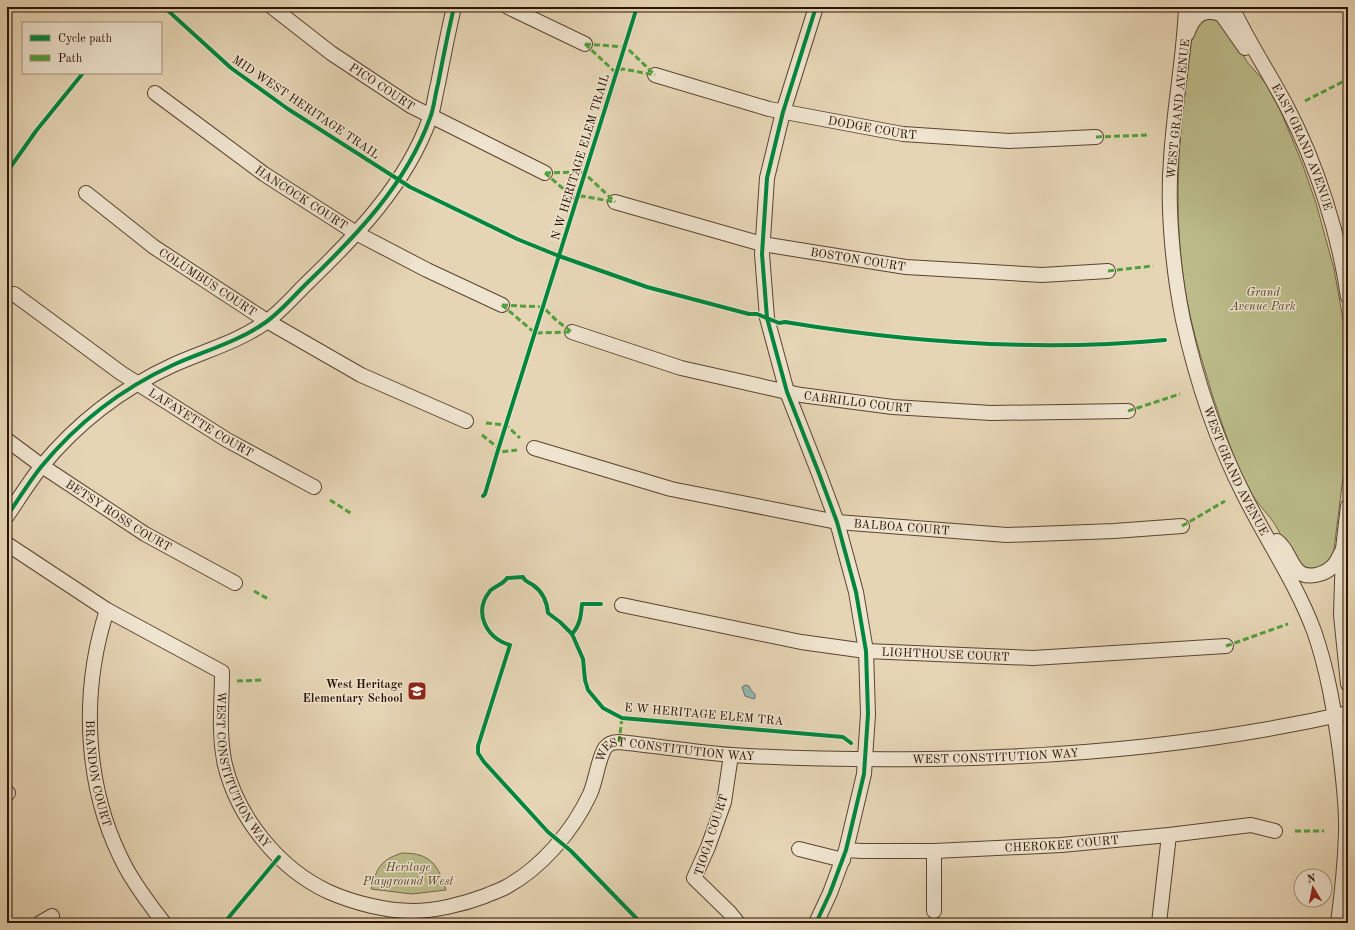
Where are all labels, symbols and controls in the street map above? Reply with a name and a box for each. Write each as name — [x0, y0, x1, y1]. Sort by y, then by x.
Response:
legend — [22, 22, 162, 74]
text: Cycle path — [58, 33, 113, 45]
street label: WEST GRAND AVENUE — [1166, 39, 1192, 180]
text: Path — [58, 53, 83, 65]
street label: MID WEST HERITAGE TRAIL — [230, 54, 381, 162]
street label: PICO COURT — [347, 62, 416, 113]
street label: N W HERITAGE ELEM TRAIL — [550, 73, 612, 242]
street label: EAST GRAND AVENUE — [1269, 82, 1333, 212]
street label: DODGE COURT — [827, 115, 917, 142]
street label: HANCOCK COURT — [252, 164, 349, 233]
street label: COLUMBUS COURT — [156, 247, 258, 319]
street label: BOSTON COURT — [809, 247, 906, 274]
park label: Grand Avenue Park — [1229, 287, 1296, 313]
street label: LAFAYETTE COURT — [146, 387, 255, 460]
street label: CABRILLO COURT — [803, 390, 912, 415]
street label: WEST GRAND AVENUE — [1201, 405, 1270, 538]
street label: BETSY ROSS COURT — [63, 478, 173, 554]
street label: BALBOA COURT — [853, 518, 950, 538]
street label: LIGHTHOUSE COURT — [881, 647, 1010, 664]
place label: West Heritage Elementary School — [303, 679, 403, 705]
school or university icon: West Heritage Elementary School — [406, 680, 428, 702]
street label: WEST CONSTITUTION WAY — [214, 691, 272, 851]
street label: E W HERITAGE ELEM TRA — [624, 702, 784, 728]
street label: BRANDON COURT — [83, 720, 112, 829]
street label: WEST CONSTITUTION WAY — [595, 737, 755, 764]
street label: WEST CONSTITUTION WAY — [912, 748, 1079, 766]
street label: TIOGA COURT — [693, 793, 731, 878]
street label: CHEROKEE COURT — [1004, 835, 1119, 855]
park label: Heritage Playground West — [362, 862, 453, 888]
north arrow — [1293, 868, 1333, 908]
text: N — [1306, 873, 1317, 886]

